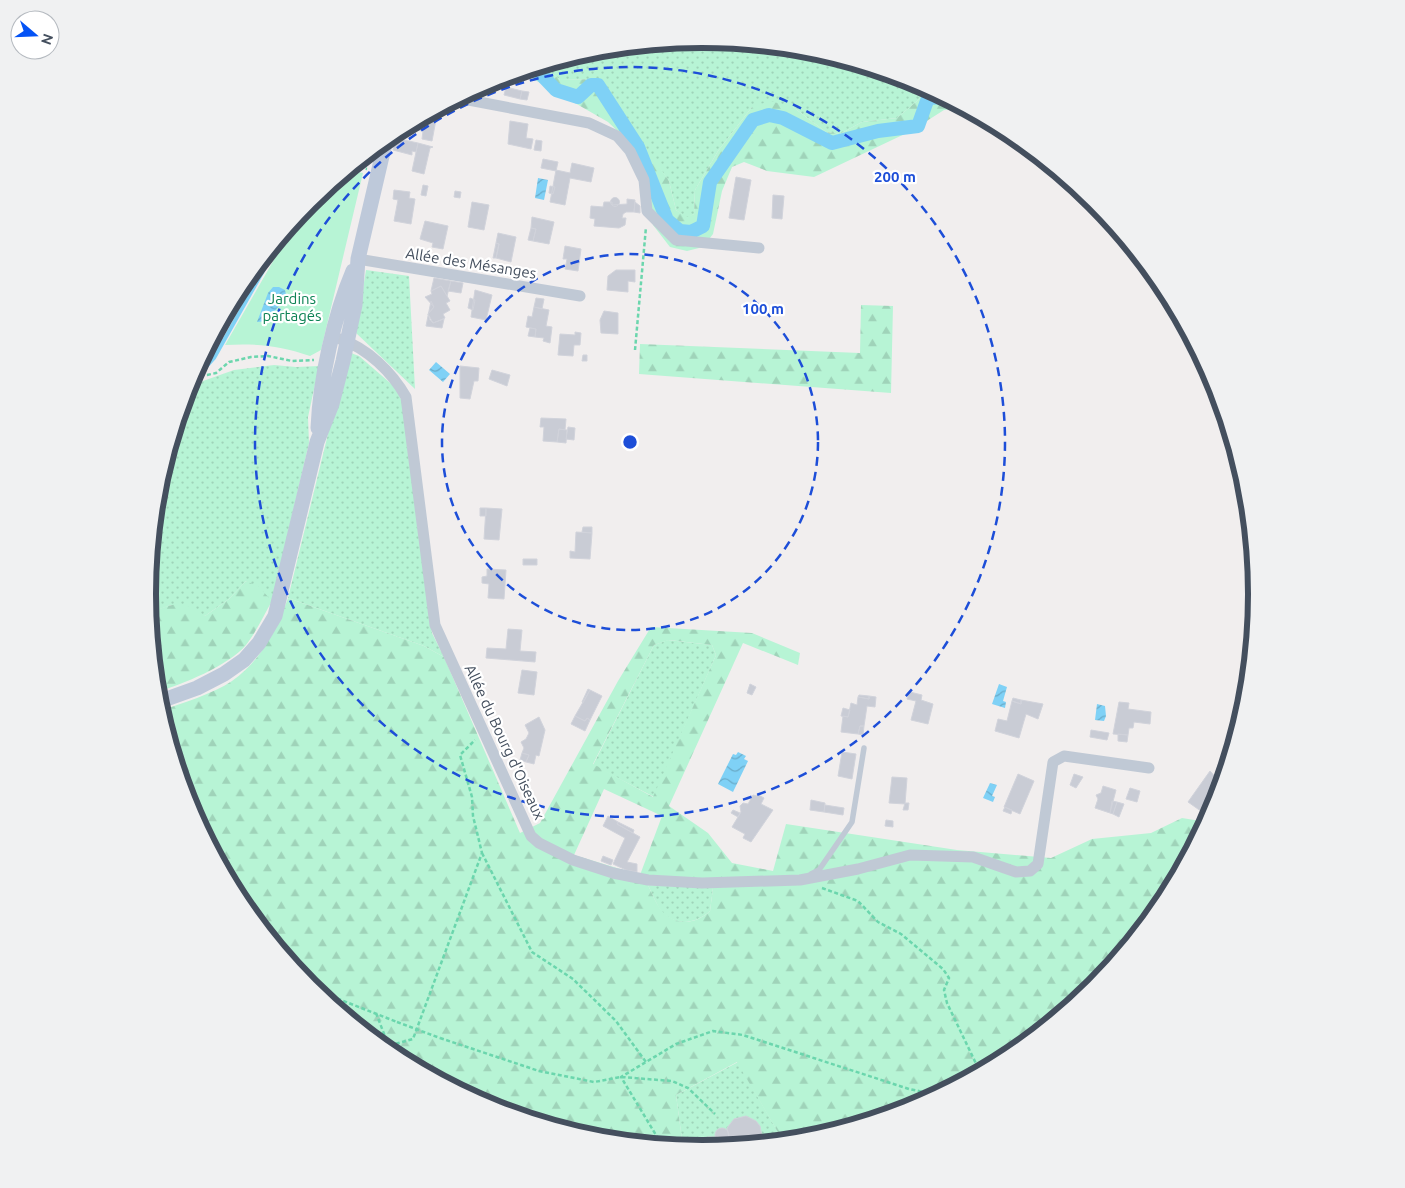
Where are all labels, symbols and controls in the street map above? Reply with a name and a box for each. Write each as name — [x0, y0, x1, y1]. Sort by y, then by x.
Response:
north arrow — [10, 10, 60, 60]
text: N — [38, 32, 57, 47]
text: 200 m — [874, 168, 916, 185]
street label: Allée des Mésanges — [404, 244, 538, 282]
park label: Jardins partagés — [262, 290, 322, 324]
text: 100 m — [742, 300, 784, 317]
centre of rings — [621, 433, 639, 451]
street label: Allée du Bourg d'Oiseaux — [462, 662, 549, 823]

